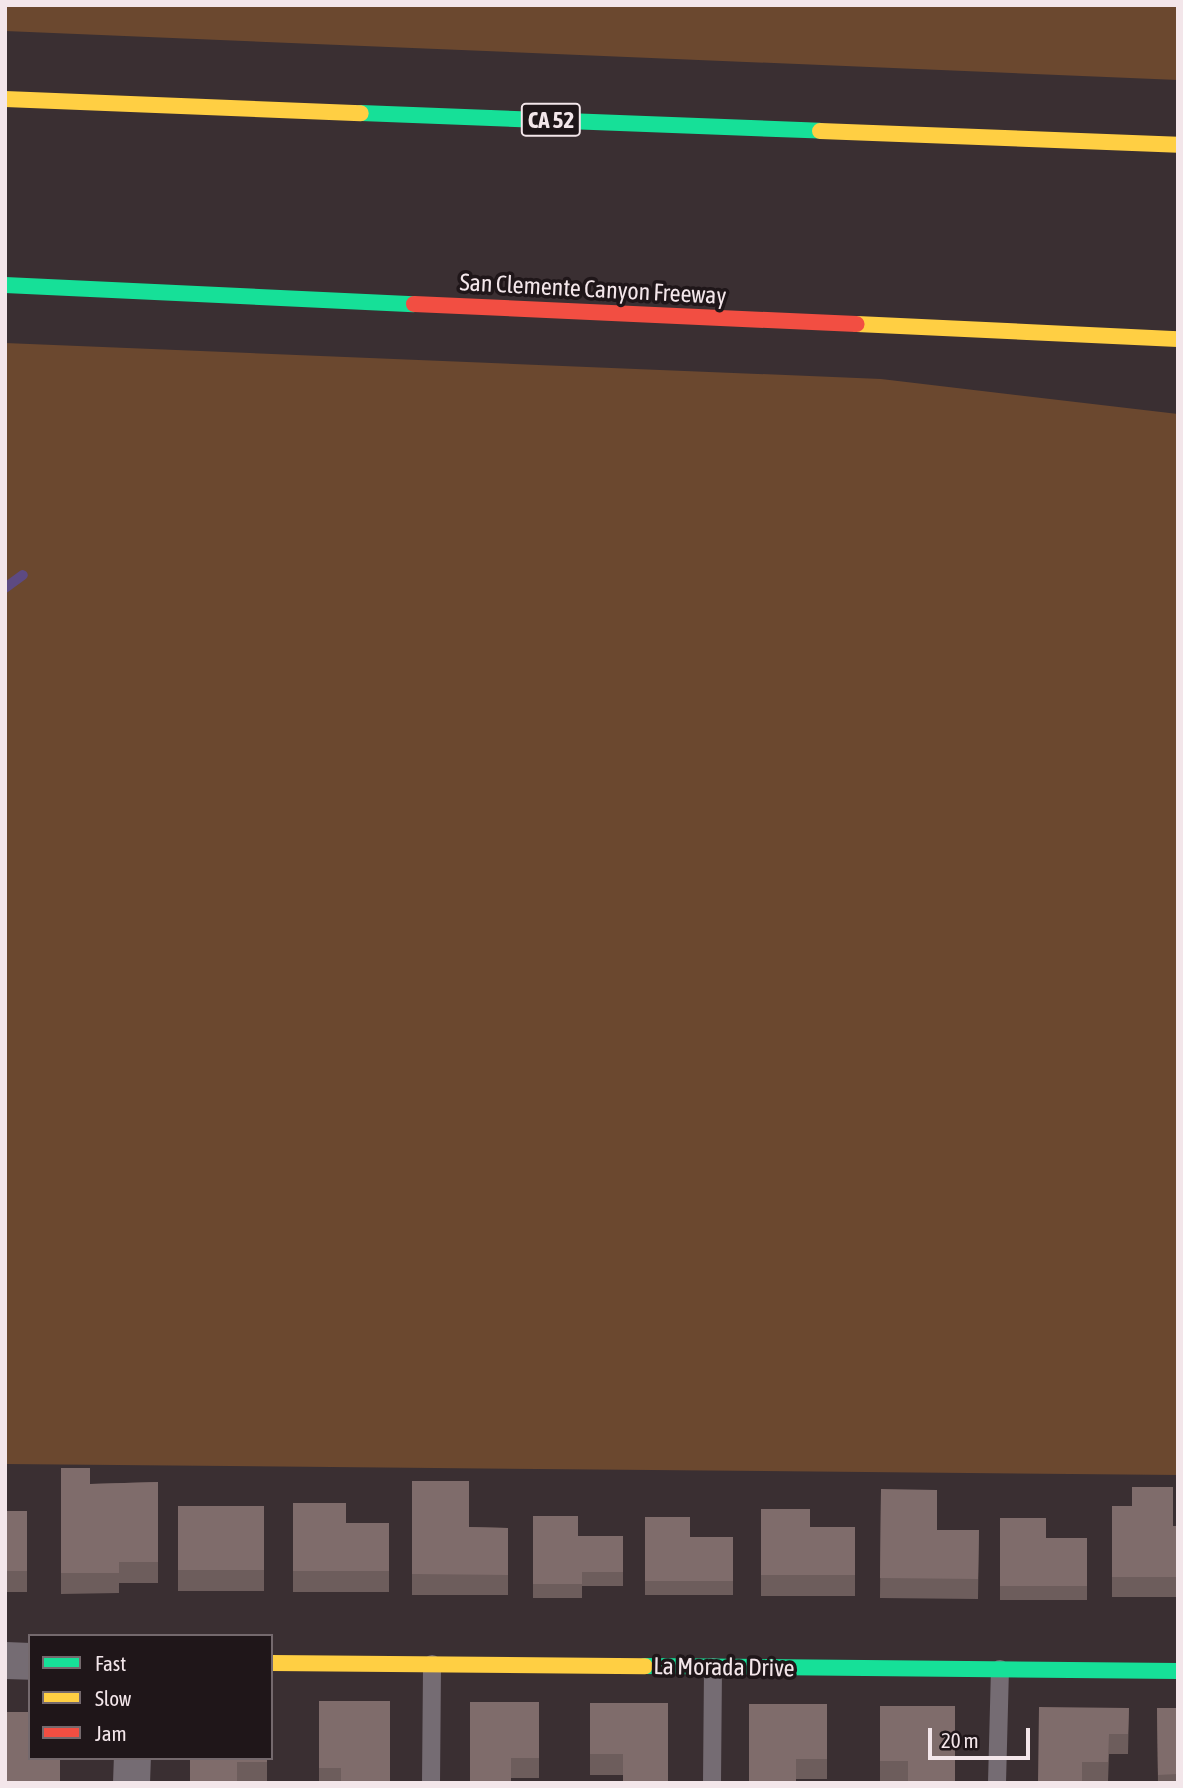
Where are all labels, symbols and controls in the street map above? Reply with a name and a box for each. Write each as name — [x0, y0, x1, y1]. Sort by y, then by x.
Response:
road number: CA 52 — [520, 100, 582, 140]
street label: San Clemente Canyon Freeway — [459, 268, 727, 310]
legend — [28, 1634, 273, 1760]
text: Fast — [95, 1651, 126, 1675]
street label: La Morada Drive — [653, 1651, 795, 1683]
text: Slow — [95, 1686, 131, 1710]
scale bar — [931, 1714, 1032, 1758]
text: Jam — [95, 1721, 127, 1745]
text: 20 m — [941, 1728, 979, 1752]

